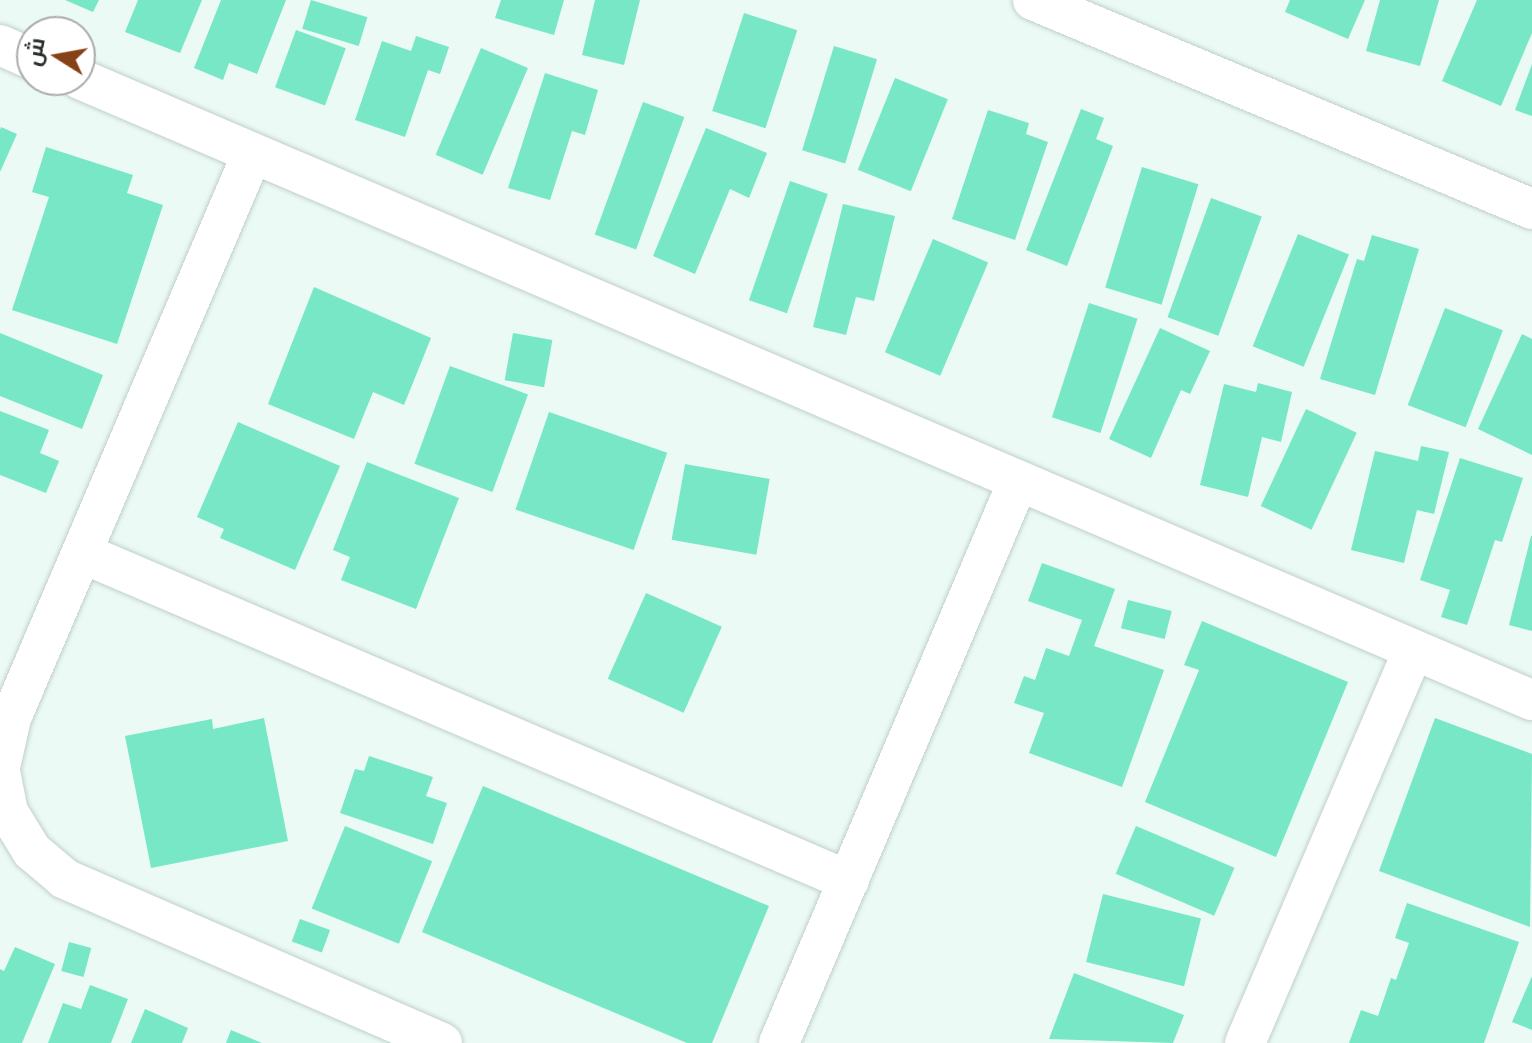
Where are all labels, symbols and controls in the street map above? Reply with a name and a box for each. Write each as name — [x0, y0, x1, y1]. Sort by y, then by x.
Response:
north arrow — [16, 16, 96, 96]
text: ش — [19, 35, 50, 68]

